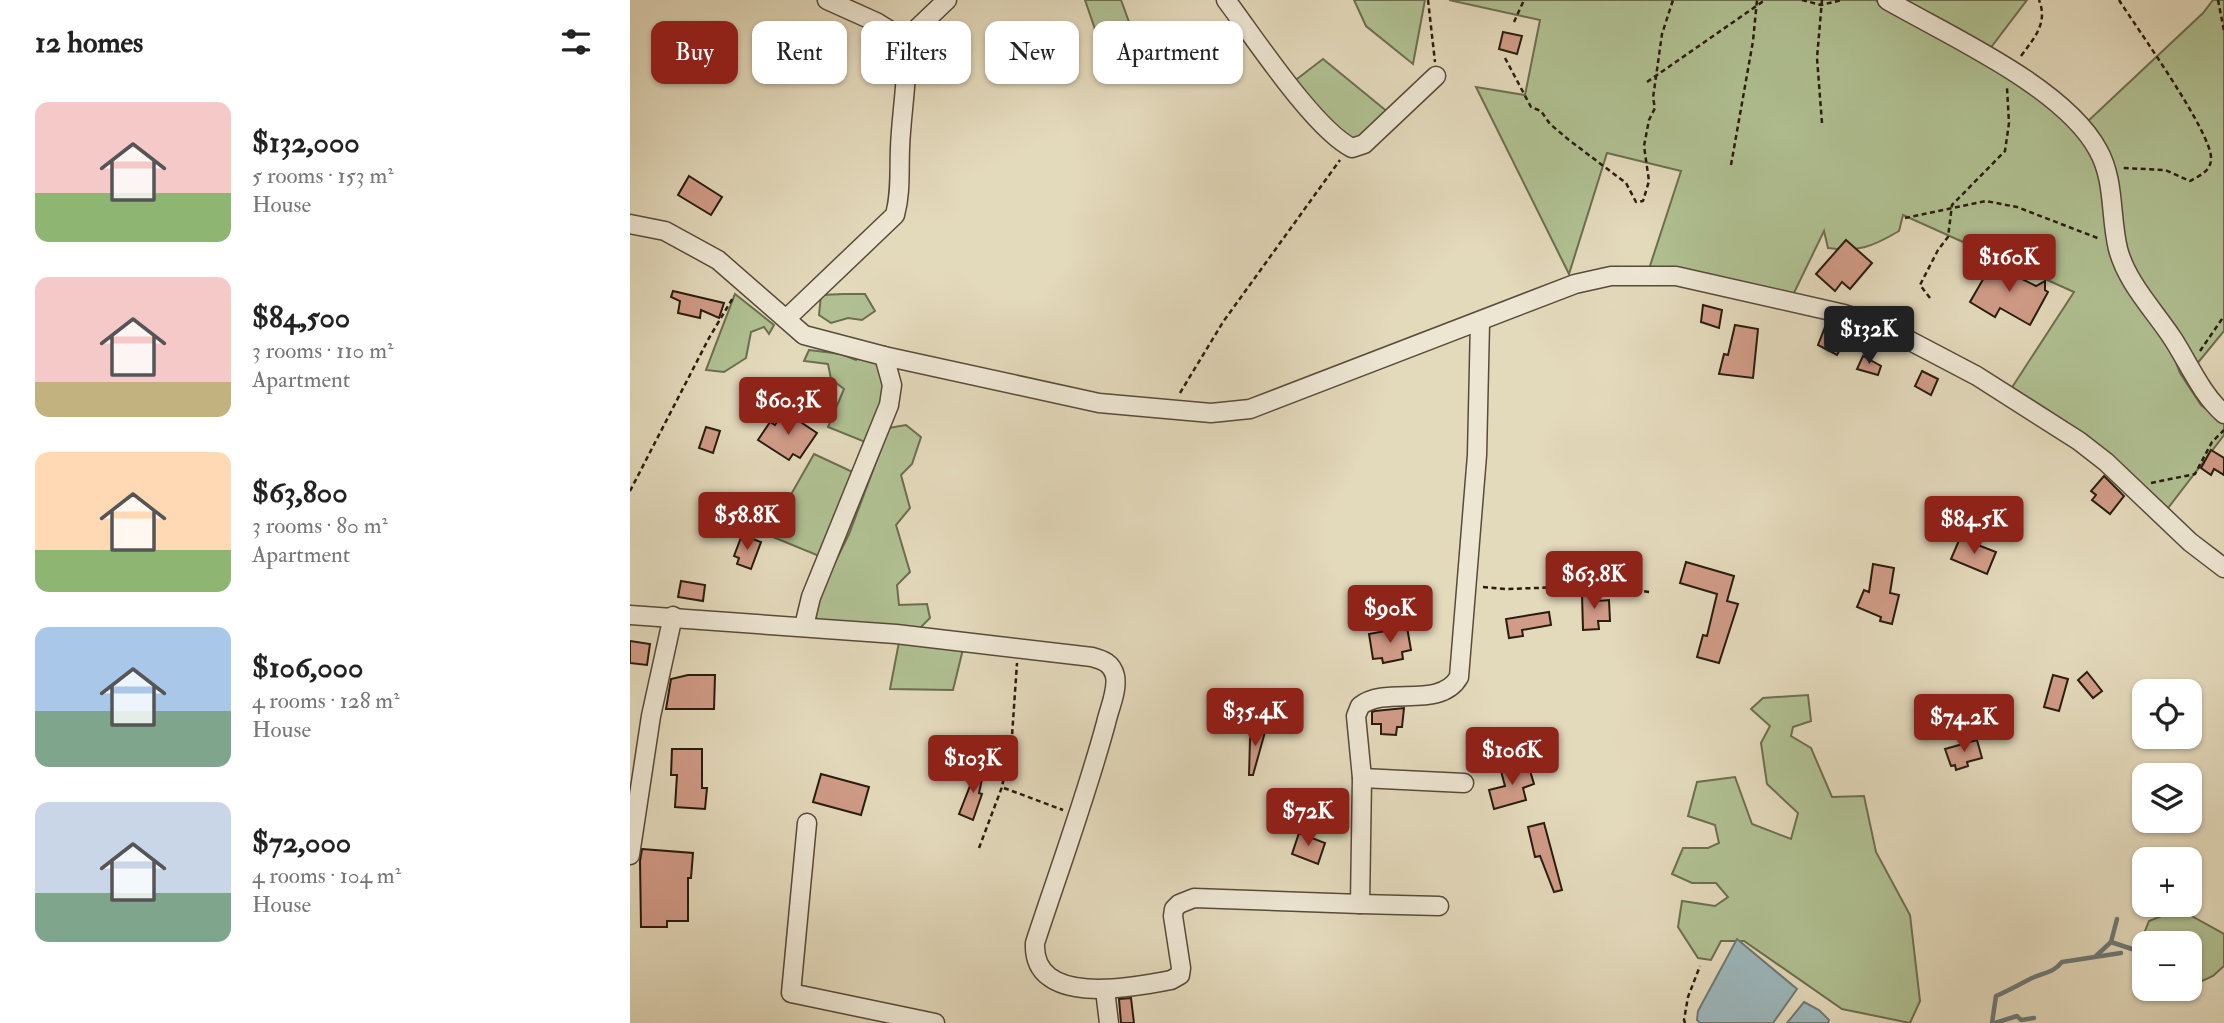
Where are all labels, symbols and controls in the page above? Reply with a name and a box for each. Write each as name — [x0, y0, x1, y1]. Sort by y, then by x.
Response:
chip: Buy — [651, 21, 738, 84]
chip: Rent — [752, 21, 847, 84]
chip: Filters — [861, 21, 971, 84]
chip: New — [985, 21, 1079, 84]
chip: Apartment — [1093, 21, 1243, 84]
icon: filters — [557, 23, 595, 61]
text: 12 homes — [35, 24, 143, 61]
text: $132,000 — [252, 124, 360, 161]
icon: home — [91, 130, 175, 214]
text: 5 rooms · 153 m² — [252, 161, 394, 190]
text: House — [252, 190, 311, 219]
pin: $160K — [1960, 234, 2058, 294]
text: $160K — [1979, 242, 2039, 271]
text: $84,500 — [252, 299, 350, 336]
icon: home — [91, 305, 175, 389]
pin: $132K — [1820, 306, 1918, 366]
text: $132K — [1840, 314, 1898, 343]
text: 3 rooms · 110 m² — [252, 336, 393, 365]
text: Apartment — [252, 365, 350, 394]
pin: $60.3K — [731, 378, 845, 437]
text: $60.3K — [755, 385, 821, 414]
text: $63,800 — [252, 474, 348, 511]
icon: home — [91, 480, 175, 564]
pin: $58.8K — [690, 492, 804, 552]
pin: $84.5K — [1917, 496, 2031, 556]
text: $58.8K — [714, 500, 780, 529]
text: $84.5K — [1941, 504, 2007, 533]
text: 3 rooms · 80 m² — [252, 511, 388, 540]
text: Apartment — [252, 540, 350, 569]
pin: $63.8K — [1537, 552, 1651, 611]
text: $63.8K — [1562, 559, 1626, 588]
pin: $90K — [1349, 586, 1431, 645]
text: $90K — [1364, 593, 1416, 622]
text: $106,000 — [252, 649, 363, 686]
icon: home — [91, 655, 175, 739]
map controls — [2132, 679, 2202, 1001]
button: locate — [2132, 679, 2202, 749]
text: 4 rooms · 128 m² — [252, 686, 400, 715]
pin: $35.4K — [1198, 688, 1312, 748]
pin: $74.2K — [1907, 694, 2021, 754]
text: $35.4K — [1223, 696, 1287, 725]
text: $74.2K — [1930, 702, 1998, 731]
text: House — [252, 715, 311, 744]
pin: $106K — [1463, 728, 1561, 787]
text: $106K — [1482, 735, 1542, 764]
pin: $103K — [924, 736, 1022, 795]
text: $103K — [944, 743, 1002, 772]
button: layers — [2132, 763, 2202, 833]
pin: $72K — [1267, 788, 1349, 848]
text: $72K — [1282, 796, 1334, 825]
text: $72,000 — [252, 824, 351, 861]
icon: home — [91, 830, 175, 914]
button: + — [2132, 847, 2202, 917]
text: 4 rooms · 104 m² — [252, 861, 401, 890]
text: House — [252, 890, 311, 919]
button: − — [2132, 931, 2202, 1001]

